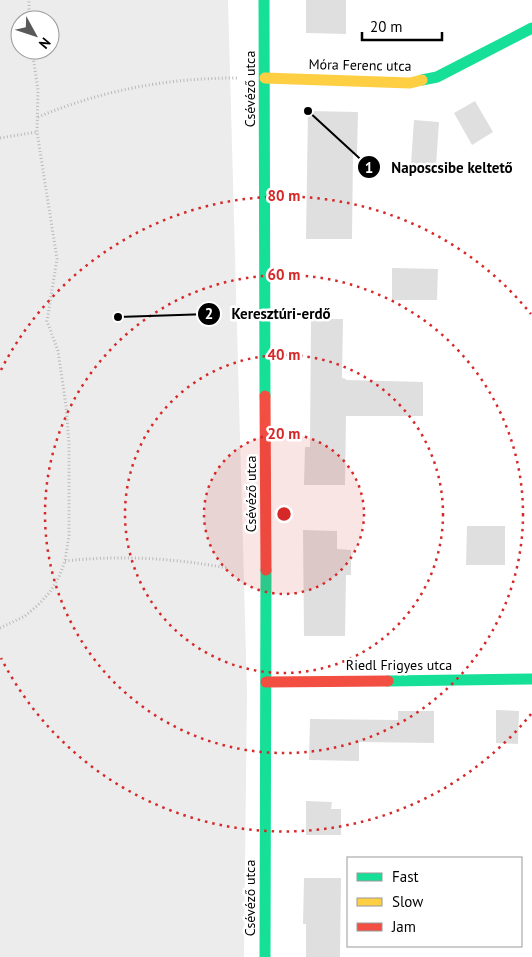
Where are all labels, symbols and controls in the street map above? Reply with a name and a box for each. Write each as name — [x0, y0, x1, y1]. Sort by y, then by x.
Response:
north arrow — [10, 10, 60, 60]
scale bar — [362, 10, 442, 42]
text: 20 m — [370, 17, 403, 36]
text: N — [35, 34, 55, 53]
street label: Csévéző utca — [241, 51, 259, 127]
street label: Móra Ferenc utca — [308, 55, 412, 75]
callout: Naposcsibe keltető — [357, 152, 523, 182]
text: 1 — [365, 158, 373, 177]
text: Naposcsibe keltető — [391, 158, 513, 177]
text: 80 m — [268, 186, 300, 205]
text: 60 m — [268, 265, 300, 284]
callout: Keresztúri-erdő — [197, 299, 341, 329]
text: 2 — [205, 304, 213, 323]
text: Keresztúri-erdő — [231, 304, 331, 323]
text: 40 m — [268, 345, 300, 364]
text: 20 m — [268, 424, 300, 443]
street label: Csévéző utca — [242, 456, 260, 532]
centre of rings — [275, 505, 293, 523]
street label: Riedl Frigyes utca — [346, 656, 452, 674]
legend — [347, 857, 522, 947]
street label: Csévéző utca — [241, 860, 259, 936]
text: Fast — [392, 867, 419, 886]
text: Slow — [392, 892, 423, 911]
text: Jam — [391, 917, 416, 936]

